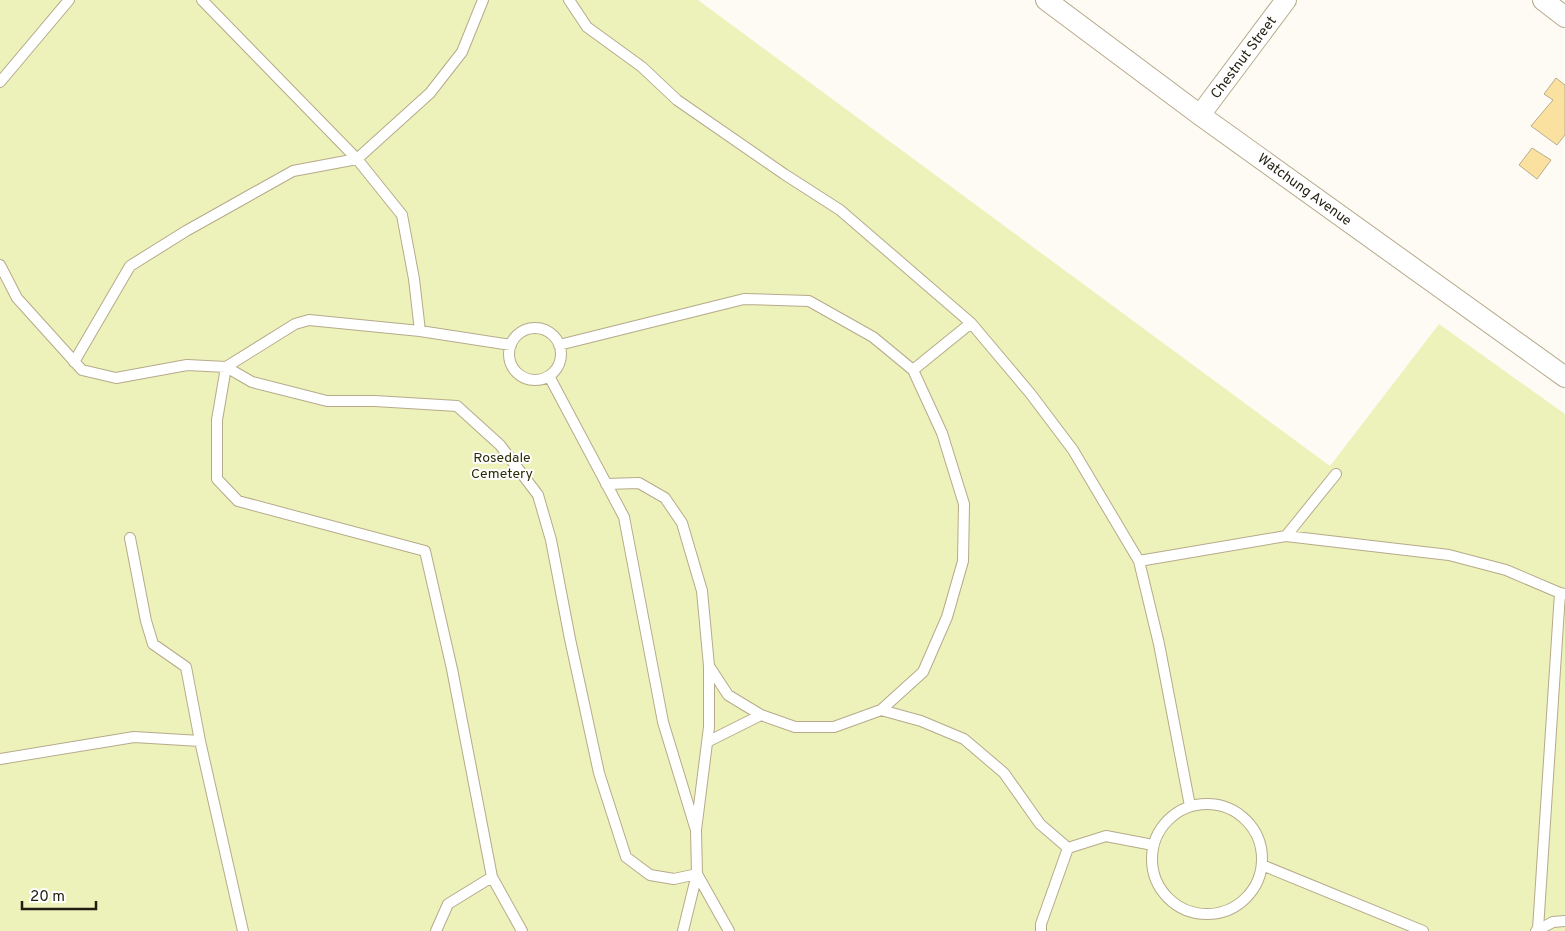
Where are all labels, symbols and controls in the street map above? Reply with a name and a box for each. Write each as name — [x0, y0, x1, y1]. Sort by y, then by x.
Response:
street label: Chestnut Street — [1208, 13, 1281, 102]
street label: Watchung Avenue — [1254, 150, 1354, 230]
park label: Rosedale Cemetery — [471, 450, 533, 483]
scale bar — [22, 878, 96, 910]
text: 20 m — [30, 888, 65, 907]

